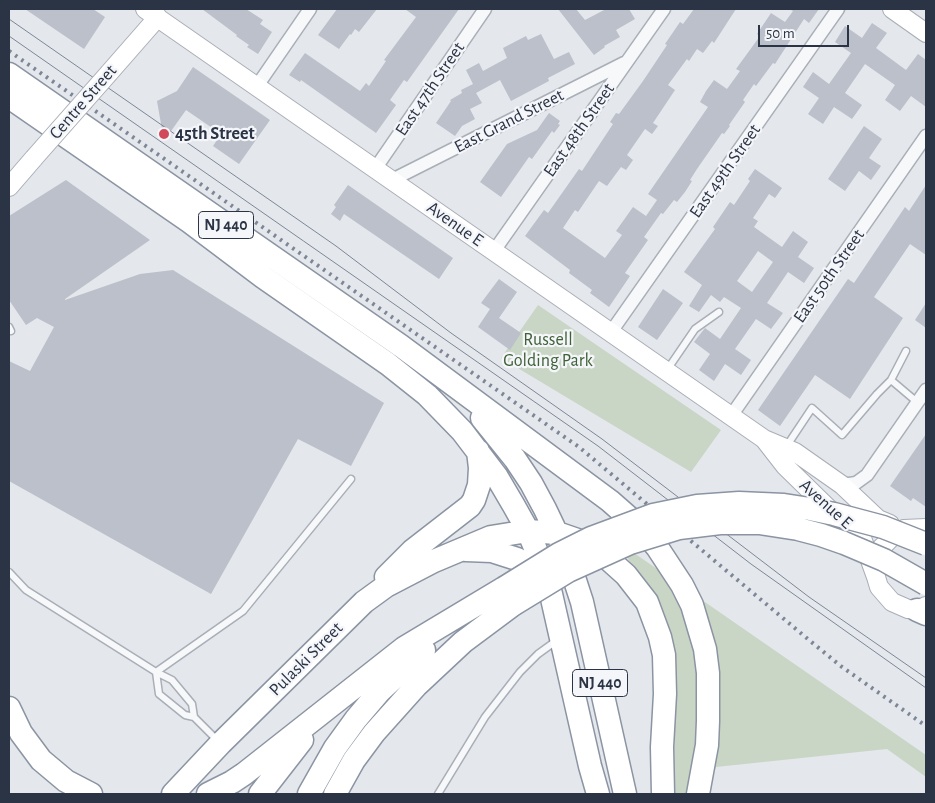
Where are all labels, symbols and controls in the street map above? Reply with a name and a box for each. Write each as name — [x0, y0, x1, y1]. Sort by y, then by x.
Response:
scale bar — [760, 15, 851, 47]
text: 50 m — [766, 26, 795, 41]
street label: East 47th Street — [391, 38, 469, 140]
street label: Centre Street — [45, 60, 121, 144]
street label: East 48th Street — [539, 79, 619, 181]
street label: East Grand Street — [451, 84, 567, 158]
street label: East 49th Street — [685, 120, 765, 222]
place label: 45th Street — [175, 123, 255, 145]
marker: 45th Street — [157, 127, 171, 141]
street label: Avenue E — [423, 197, 487, 251]
road number: NJ 440 — [198, 212, 254, 238]
street label: East 50th Street — [789, 225, 869, 327]
park label: Russell Golding Park — [503, 329, 593, 372]
street label: Avenue E — [795, 475, 857, 533]
street label: Pulaski Street — [265, 618, 347, 700]
road number: NJ 440 — [572, 670, 628, 696]

